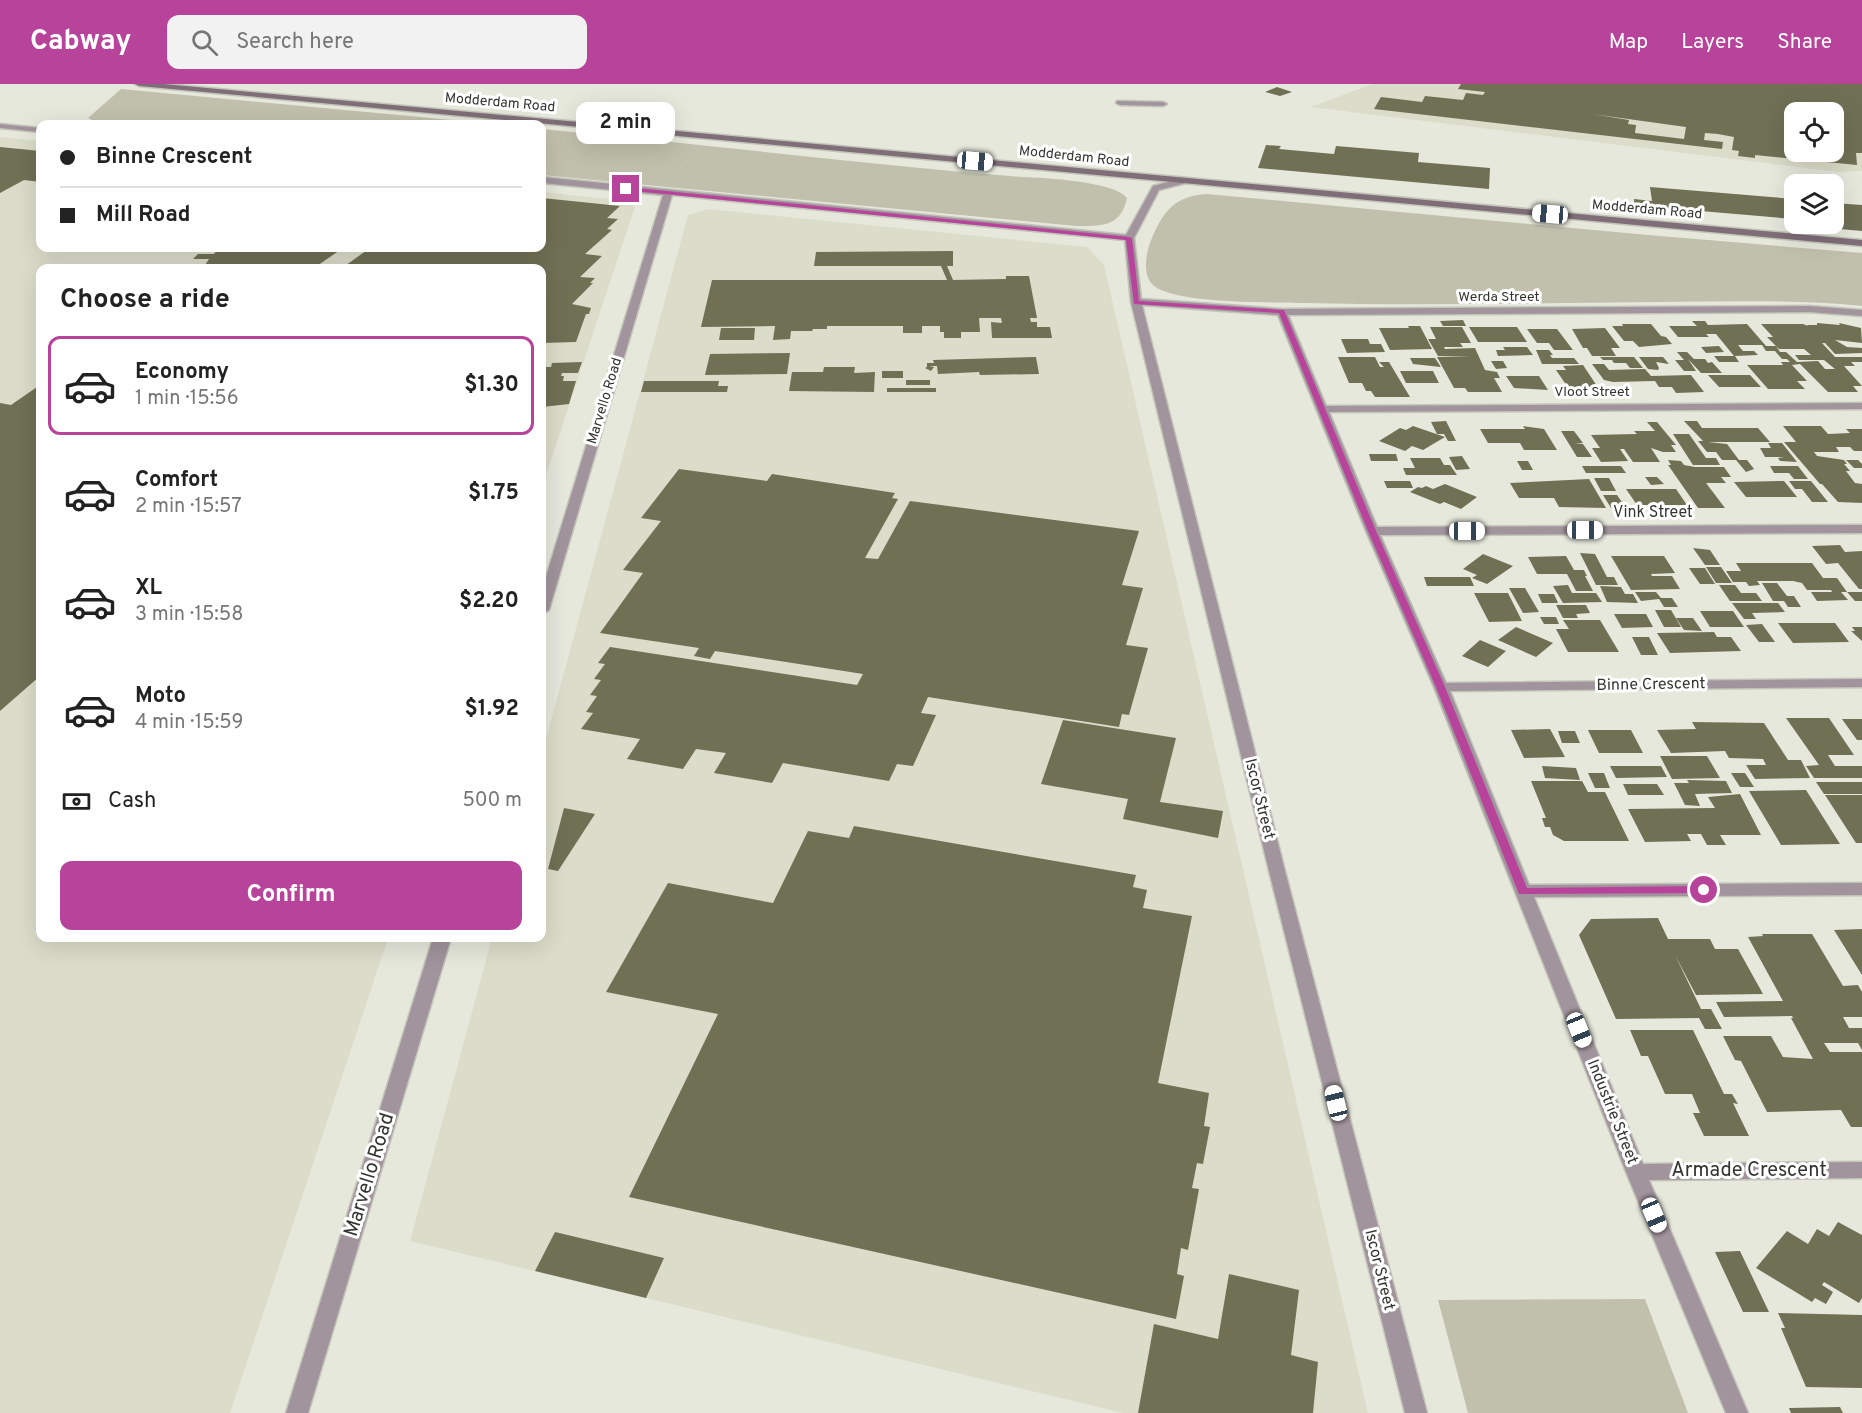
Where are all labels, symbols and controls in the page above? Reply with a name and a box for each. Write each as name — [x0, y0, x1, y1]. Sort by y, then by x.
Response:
search box — [167, 15, 587, 69]
text: Cabway — [30, 24, 131, 60]
icon: search — [188, 26, 221, 59]
text: Search here — [236, 29, 354, 56]
text: Map — [1609, 29, 1648, 56]
text: Layers — [1681, 29, 1744, 56]
text: Share — [1777, 29, 1832, 56]
street label: Modderdam Road — [444, 90, 556, 116]
callout: 2 min — [576, 102, 676, 144]
map controls — [1784, 102, 1844, 234]
button: locate — [1784, 102, 1844, 162]
text: 2 min — [599, 110, 652, 136]
street label: Modderdam Road — [1018, 143, 1130, 171]
text: Binne Crescent — [96, 144, 252, 171]
car — [956, 150, 994, 172]
button: layers — [1784, 174, 1844, 234]
route end — [612, 175, 639, 202]
street label: Modderdam Road — [1591, 197, 1703, 223]
text: Mill Road — [96, 202, 190, 229]
car — [1531, 203, 1569, 225]
text: Choose a ride — [60, 283, 230, 317]
street label: Werda Street — [1458, 289, 1540, 306]
street label: Marvello Road — [584, 356, 626, 446]
icon: car — [63, 359, 117, 413]
text: Economy — [135, 359, 229, 386]
text: $1.30 — [464, 372, 519, 399]
street label: Vloot Street — [1554, 384, 1630, 401]
text: 1 min · 15:56 — [135, 386, 239, 412]
icon: car — [63, 467, 117, 521]
text: Comfort — [135, 467, 218, 494]
text: $1.75 — [468, 480, 519, 507]
text: 2 min · 15:57 — [135, 494, 242, 520]
street label: Vink Street — [1613, 503, 1693, 523]
car — [1567, 521, 1603, 539]
car — [1449, 522, 1485, 540]
icon: car — [63, 575, 117, 629]
text: XL — [135, 575, 162, 602]
text: $2.20 — [459, 588, 519, 615]
text: 3 min · 15:58 — [135, 602, 243, 628]
street label: Binne Crescent — [1596, 674, 1706, 696]
icon: car — [63, 683, 117, 737]
text: Moto — [135, 683, 186, 710]
text: $1.92 — [464, 696, 519, 723]
text: 4 min · 15:59 — [135, 710, 243, 736]
street label: Iscor Street — [1239, 757, 1279, 841]
icon: cash — [60, 785, 93, 818]
text: Cash — [108, 788, 157, 815]
text: 500 m — [462, 788, 522, 814]
button: Confirm — [60, 861, 522, 930]
route start — [1690, 876, 1717, 903]
car — [1564, 1010, 1594, 1050]
street label: Industrie Street — [1582, 1057, 1642, 1167]
car — [1323, 1083, 1349, 1123]
street label: Marvello Road — [339, 1110, 401, 1240]
street label: Armade Crescent — [1671, 1158, 1827, 1184]
car — [1639, 1195, 1669, 1235]
street label: Iscor Street — [1359, 1228, 1399, 1312]

